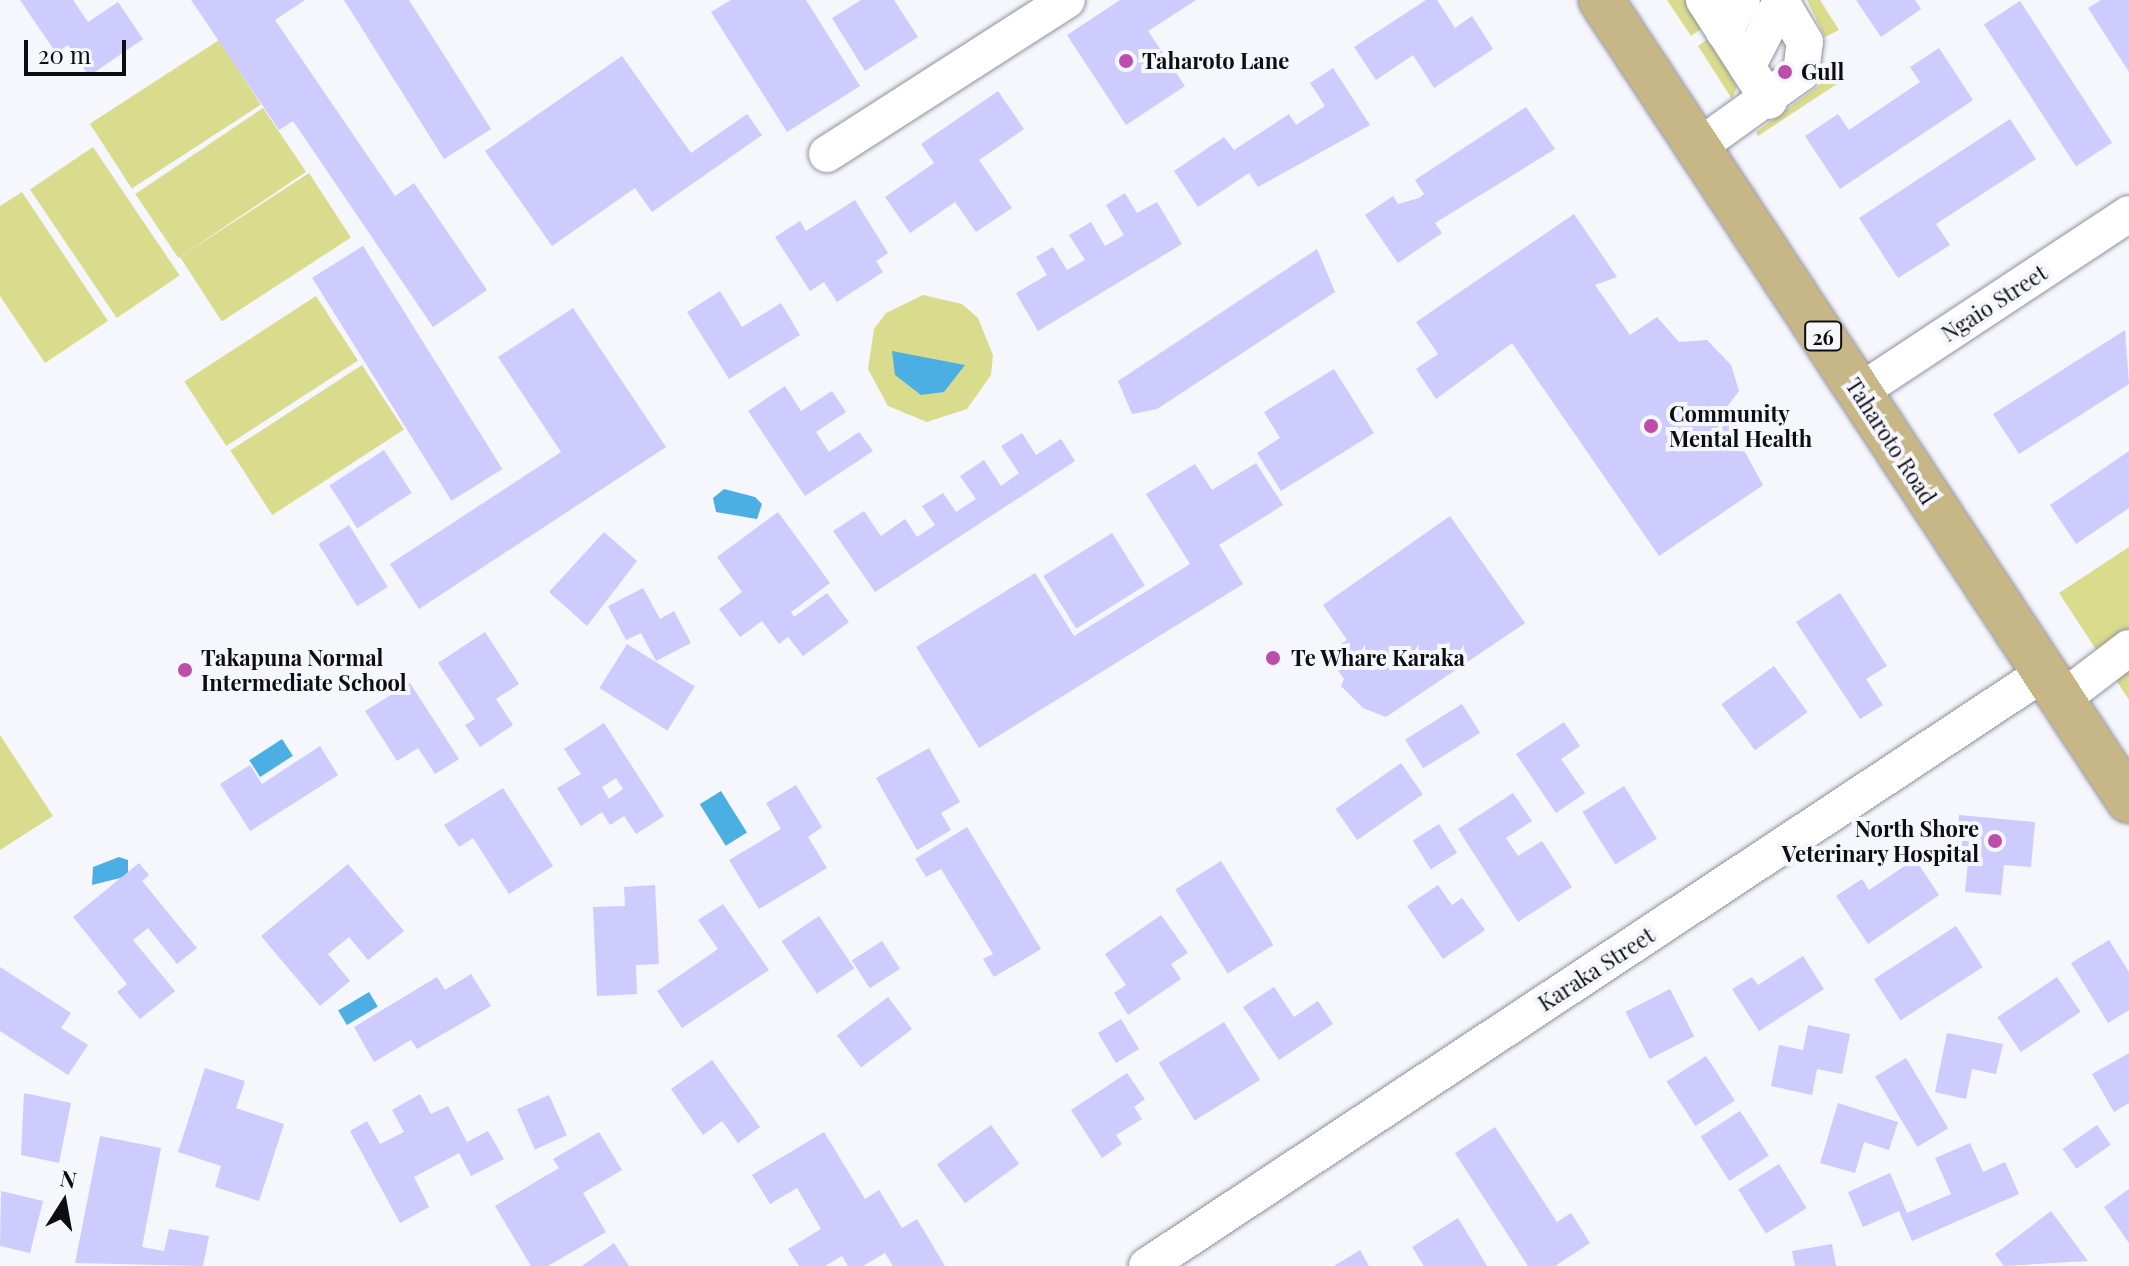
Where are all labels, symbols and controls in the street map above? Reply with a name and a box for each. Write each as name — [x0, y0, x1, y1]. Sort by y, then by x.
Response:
scale bar — [28, 24, 130, 74]
text: 20 m — [38, 38, 91, 70]
place label: Taharoto Lane — [1142, 48, 1289, 74]
marker: Taharoto Lane — [1117, 52, 1135, 70]
place label: Gull — [1801, 59, 1844, 85]
marker: Gull — [1776, 63, 1794, 81]
street label: Ngaio Street — [1936, 259, 2052, 347]
road number: 26 — [1803, 320, 1843, 352]
street label: Taharoto Road — [1840, 373, 1942, 509]
place label: Community Mental Health — [1669, 400, 1812, 452]
marker: Community Mental Health — [1640, 415, 1662, 437]
place label: Takapuna Normal Intermediate School — [201, 644, 407, 696]
place label: Te Whare Karaka — [1291, 645, 1466, 671]
marker: Te Whare Karaka — [1262, 647, 1284, 669]
marker: Takapuna Normal Intermediate School — [176, 661, 194, 679]
place label: North Shore Veterinary Hospital — [1781, 815, 1979, 866]
marker: North Shore Veterinary Hospital — [1986, 832, 2004, 850]
street label: Karaka Street — [1533, 922, 1659, 1016]
north arrow — [24, 1162, 104, 1242]
text: N — [58, 1162, 79, 1195]

